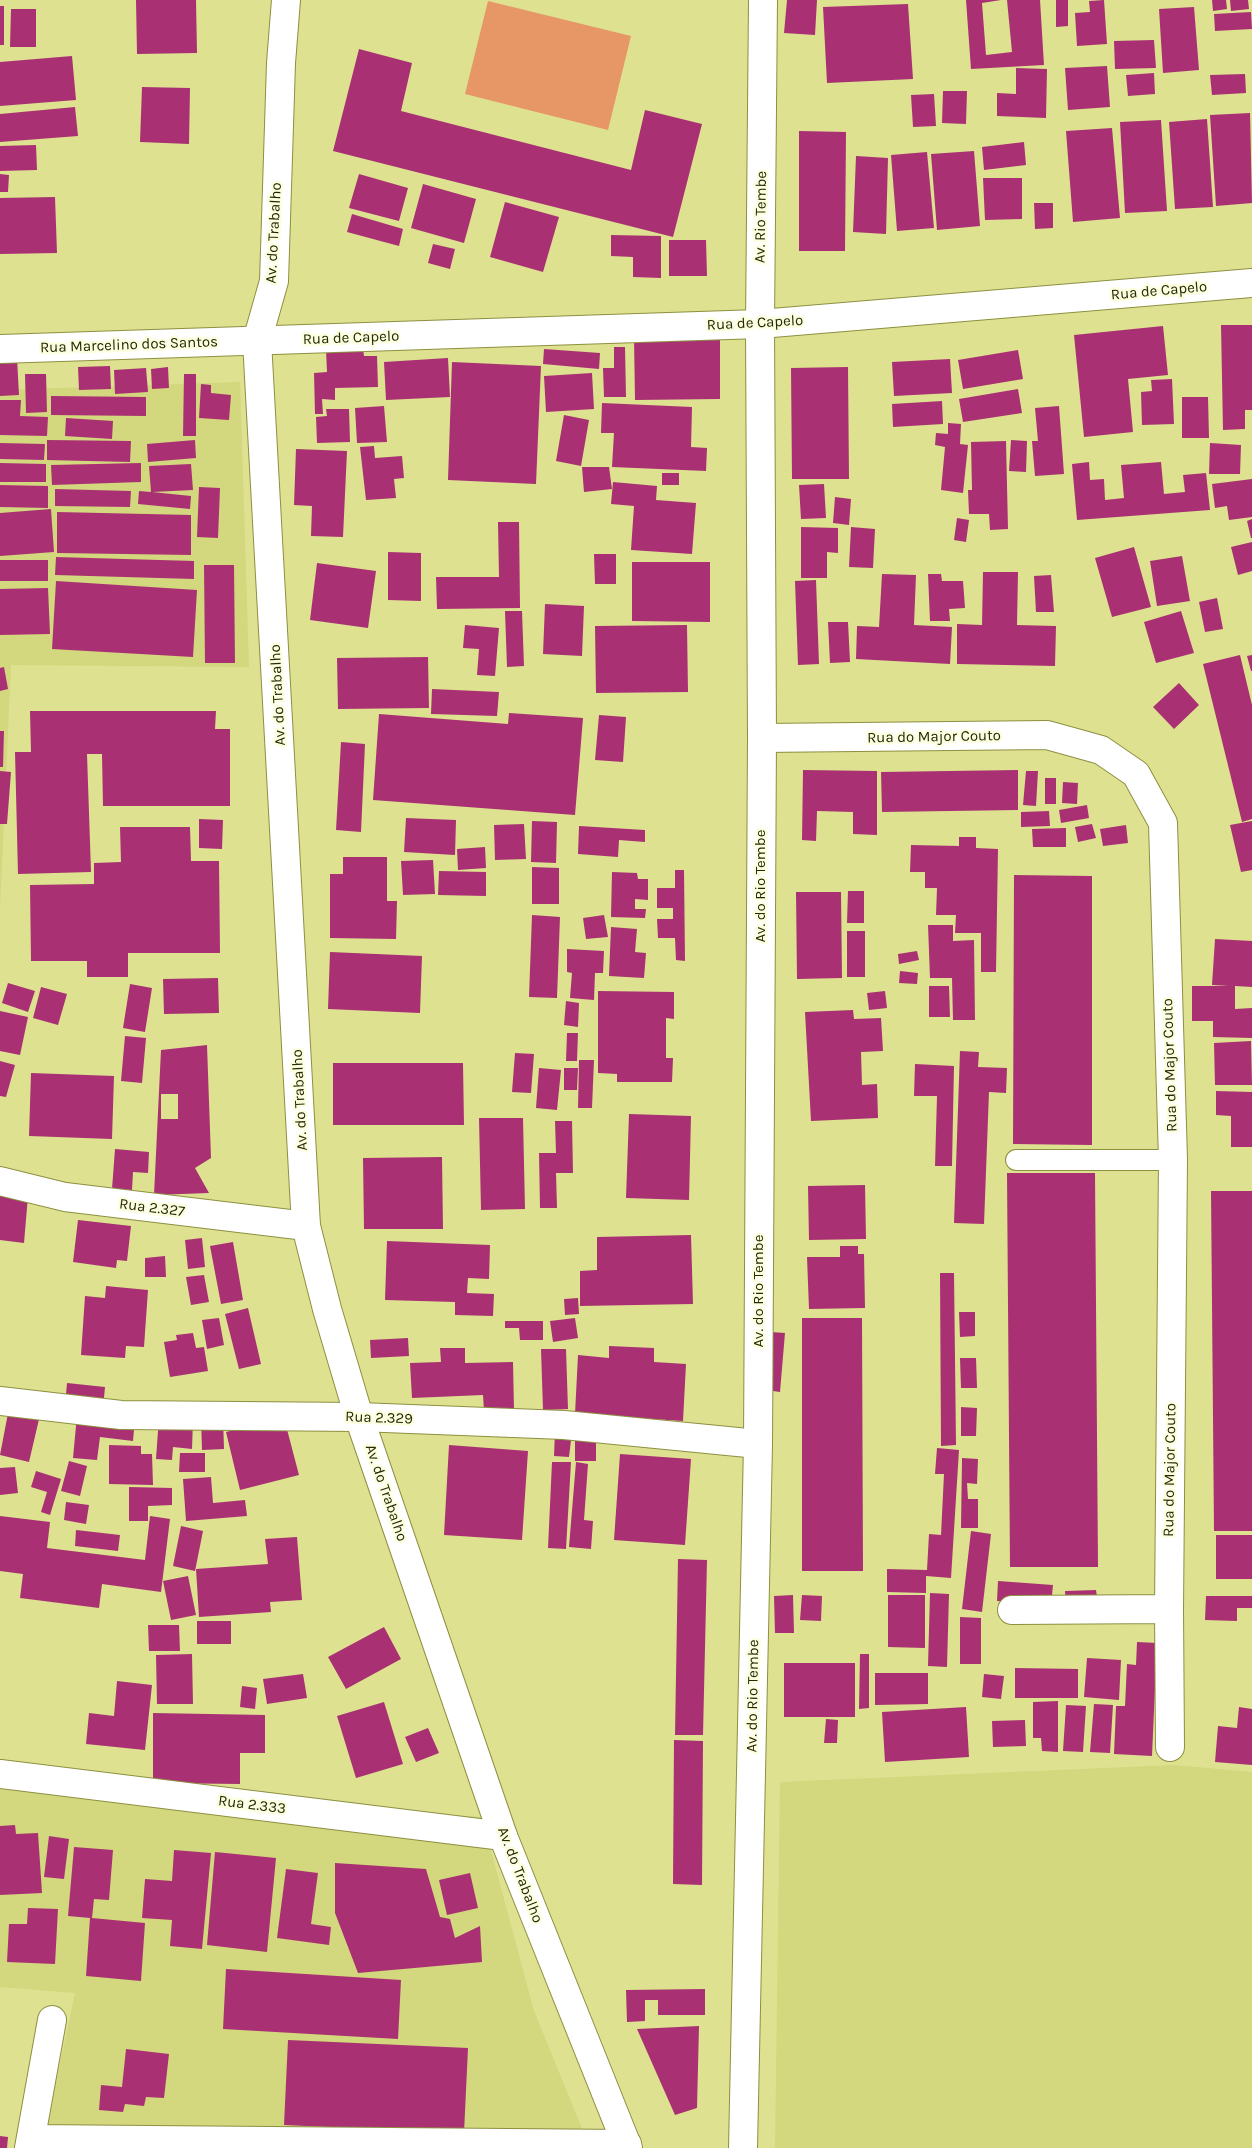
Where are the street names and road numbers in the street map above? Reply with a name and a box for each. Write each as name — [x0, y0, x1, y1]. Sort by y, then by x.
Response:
street label: Av. Rio Tembe — [751, 171, 771, 263]
street label: Av. do Trabalho — [262, 182, 286, 284]
street label: Rua de Capelo — [1110, 278, 1208, 304]
street label: Rua de Capelo — [706, 311, 804, 335]
street label: Rua de Capelo — [302, 327, 400, 349]
street label: Rua Marcelino dos Santos — [40, 333, 218, 357]
street label: Av. do Trabalho — [266, 644, 290, 746]
street label: Rua do Major Couto — [867, 727, 1001, 747]
street label: Av. do Rio Tembe — [752, 830, 770, 942]
street label: Rua do Major Couto — [1159, 998, 1181, 1132]
street label: Av. do Trabalho — [288, 1049, 312, 1151]
street label: Rua 2.327 — [118, 1195, 186, 1221]
street label: Av. do Rio Tembe — [750, 1235, 768, 1347]
street label: Rua do Major Couto — [1160, 1403, 1180, 1537]
street label: Rua 2.329 — [345, 1408, 413, 1428]
street label: Av. do Trabalho — [361, 1442, 411, 1544]
street label: Av. do Rio Tembe — [743, 1639, 763, 1753]
street label: Rua 2.333 — [217, 1792, 287, 1818]
street label: Av. do Trabalho — [493, 1824, 547, 1926]

